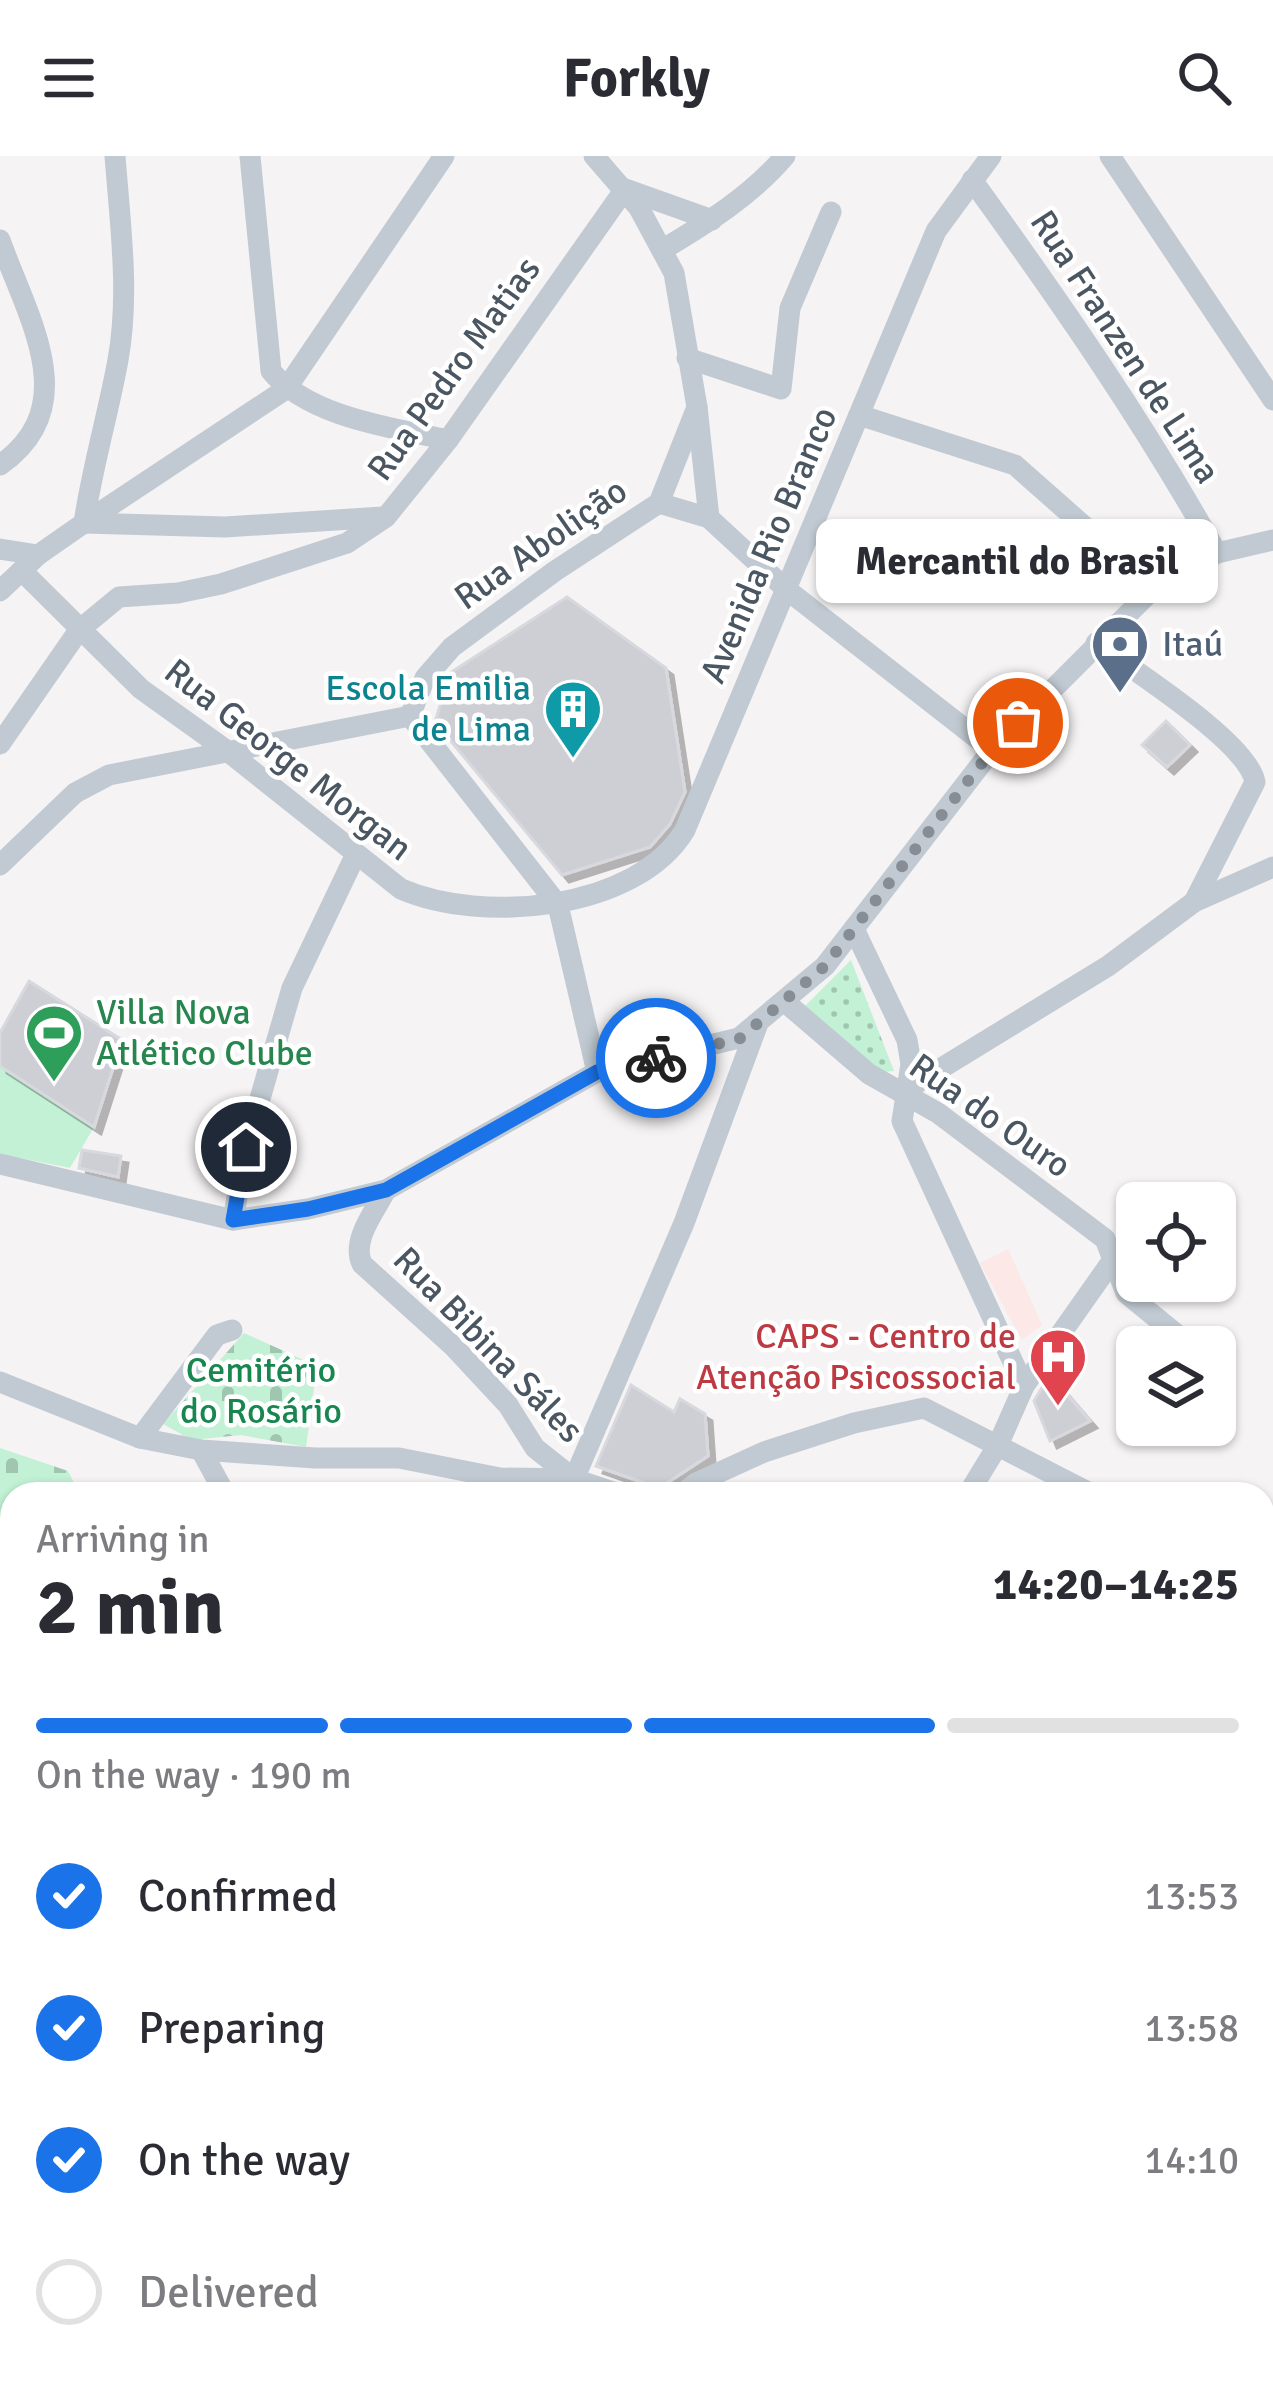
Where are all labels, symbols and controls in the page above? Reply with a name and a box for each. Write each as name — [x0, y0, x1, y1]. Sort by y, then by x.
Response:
icon: menu — [36, 45, 102, 111]
text: Forkly — [563, 45, 710, 112]
icon: search — [1171, 45, 1237, 111]
street label: Rua Franzen de Lima — [1020, 202, 1230, 492]
street label: Rua Pedro Matias — [358, 248, 550, 490]
street label: Avenida Rio Branco — [691, 400, 847, 690]
street label: Rua Abolição — [446, 468, 636, 620]
callout: Mercantil do Brasil — [817, 519, 1219, 603]
text: Mercantil do Brasil — [855, 537, 1179, 585]
bank icon: Itaú — [1089, 613, 1151, 695]
place label: Itaú — [1162, 622, 1223, 667]
street label: Rua George Morgan — [155, 649, 421, 871]
place label: Escola Emilia de Lima — [325, 666, 531, 752]
pin — [967, 672, 1069, 774]
building icon: Escola Emilia de Lima — [542, 678, 604, 760]
icon: bag — [985, 690, 1051, 756]
place label: Villa Nova Atlético Clube — [96, 990, 313, 1076]
courier — [596, 998, 716, 1118]
sports icon: Villa Nova Atlético Clube — [23, 1002, 85, 1084]
icon: bike — [623, 1025, 689, 1091]
street label: Rua do Ouro — [900, 1044, 1080, 1188]
pin — [195, 1096, 297, 1198]
icon: home — [213, 1114, 279, 1180]
map controls — [1116, 1182, 1236, 1446]
button: locate — [1116, 1182, 1236, 1302]
street label: Rua Bibina Sáles — [383, 1238, 593, 1452]
place label: CAPS - Centro de Atenção Psicossocial — [696, 1314, 1016, 1400]
hospital icon: CAPS - Centro de Atenção Psicossocial — [1027, 1326, 1089, 1408]
button: layers — [1116, 1326, 1236, 1446]
park label: Cemitério do Rosário — [180, 1348, 342, 1434]
text: Arriving in — [36, 1515, 210, 1563]
text: 14:20–14:25 — [993, 1557, 1239, 1612]
text: 2 min — [36, 1560, 224, 1656]
text: On the way · 190 m — [36, 1751, 352, 1799]
icon: check — [36, 1863, 102, 1929]
text: Confirmed — [138, 1869, 338, 1924]
text: 13:53 — [1144, 1872, 1239, 1920]
icon: check — [36, 1995, 102, 2061]
text: Preparing — [138, 2001, 326, 2056]
text: 13:58 — [1144, 2004, 1239, 2052]
icon: check — [36, 2127, 102, 2193]
text: On the way — [138, 2133, 350, 2188]
text: 14:10 — [1144, 2136, 1239, 2184]
text: Delivered — [138, 2265, 319, 2320]

